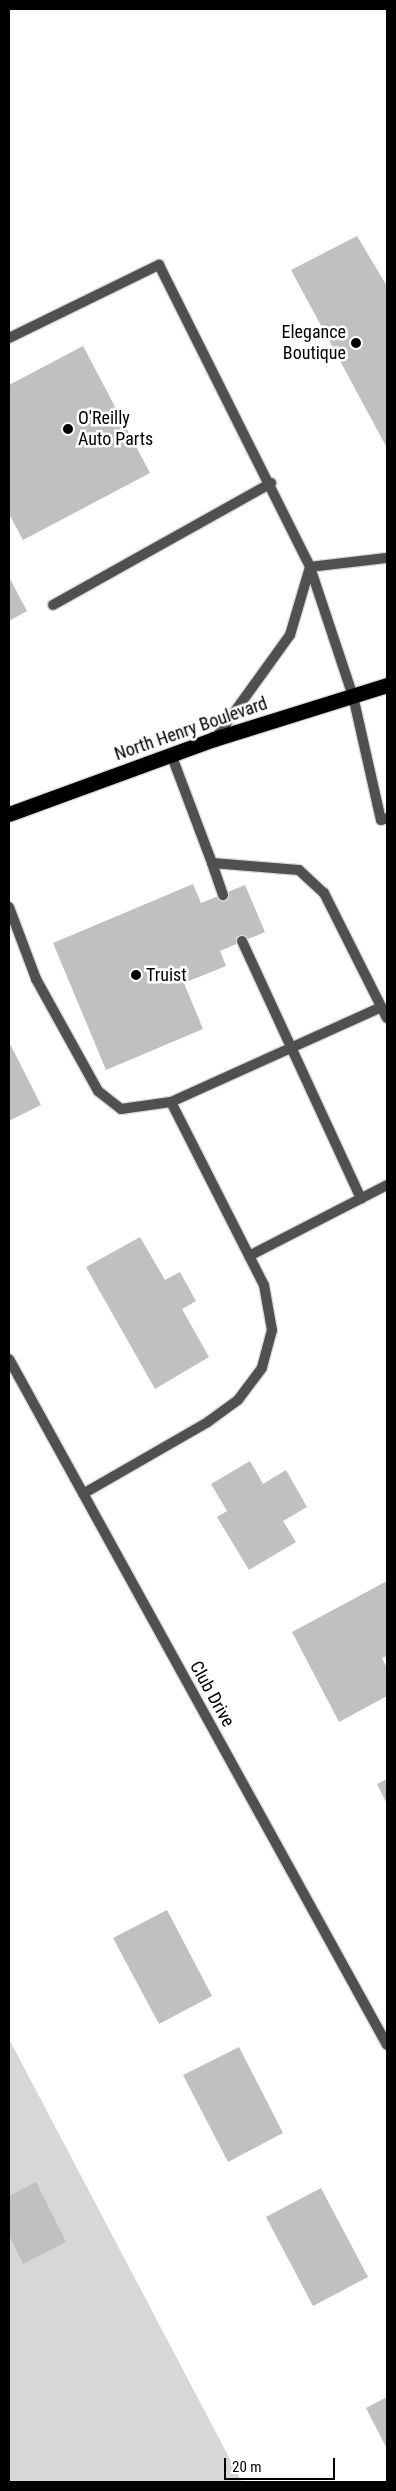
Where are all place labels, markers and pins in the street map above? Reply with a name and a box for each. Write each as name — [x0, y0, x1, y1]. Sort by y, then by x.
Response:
place label: Elegance Boutique — [282, 322, 346, 364]
marker: Elegance Boutique — [350, 337, 362, 349]
place label: O'Reilly Auto Parts — [78, 408, 153, 450]
marker: O'Reilly Auto Parts — [62, 423, 74, 435]
place label: Truist — [146, 964, 187, 986]
marker: Truist — [130, 969, 142, 981]

